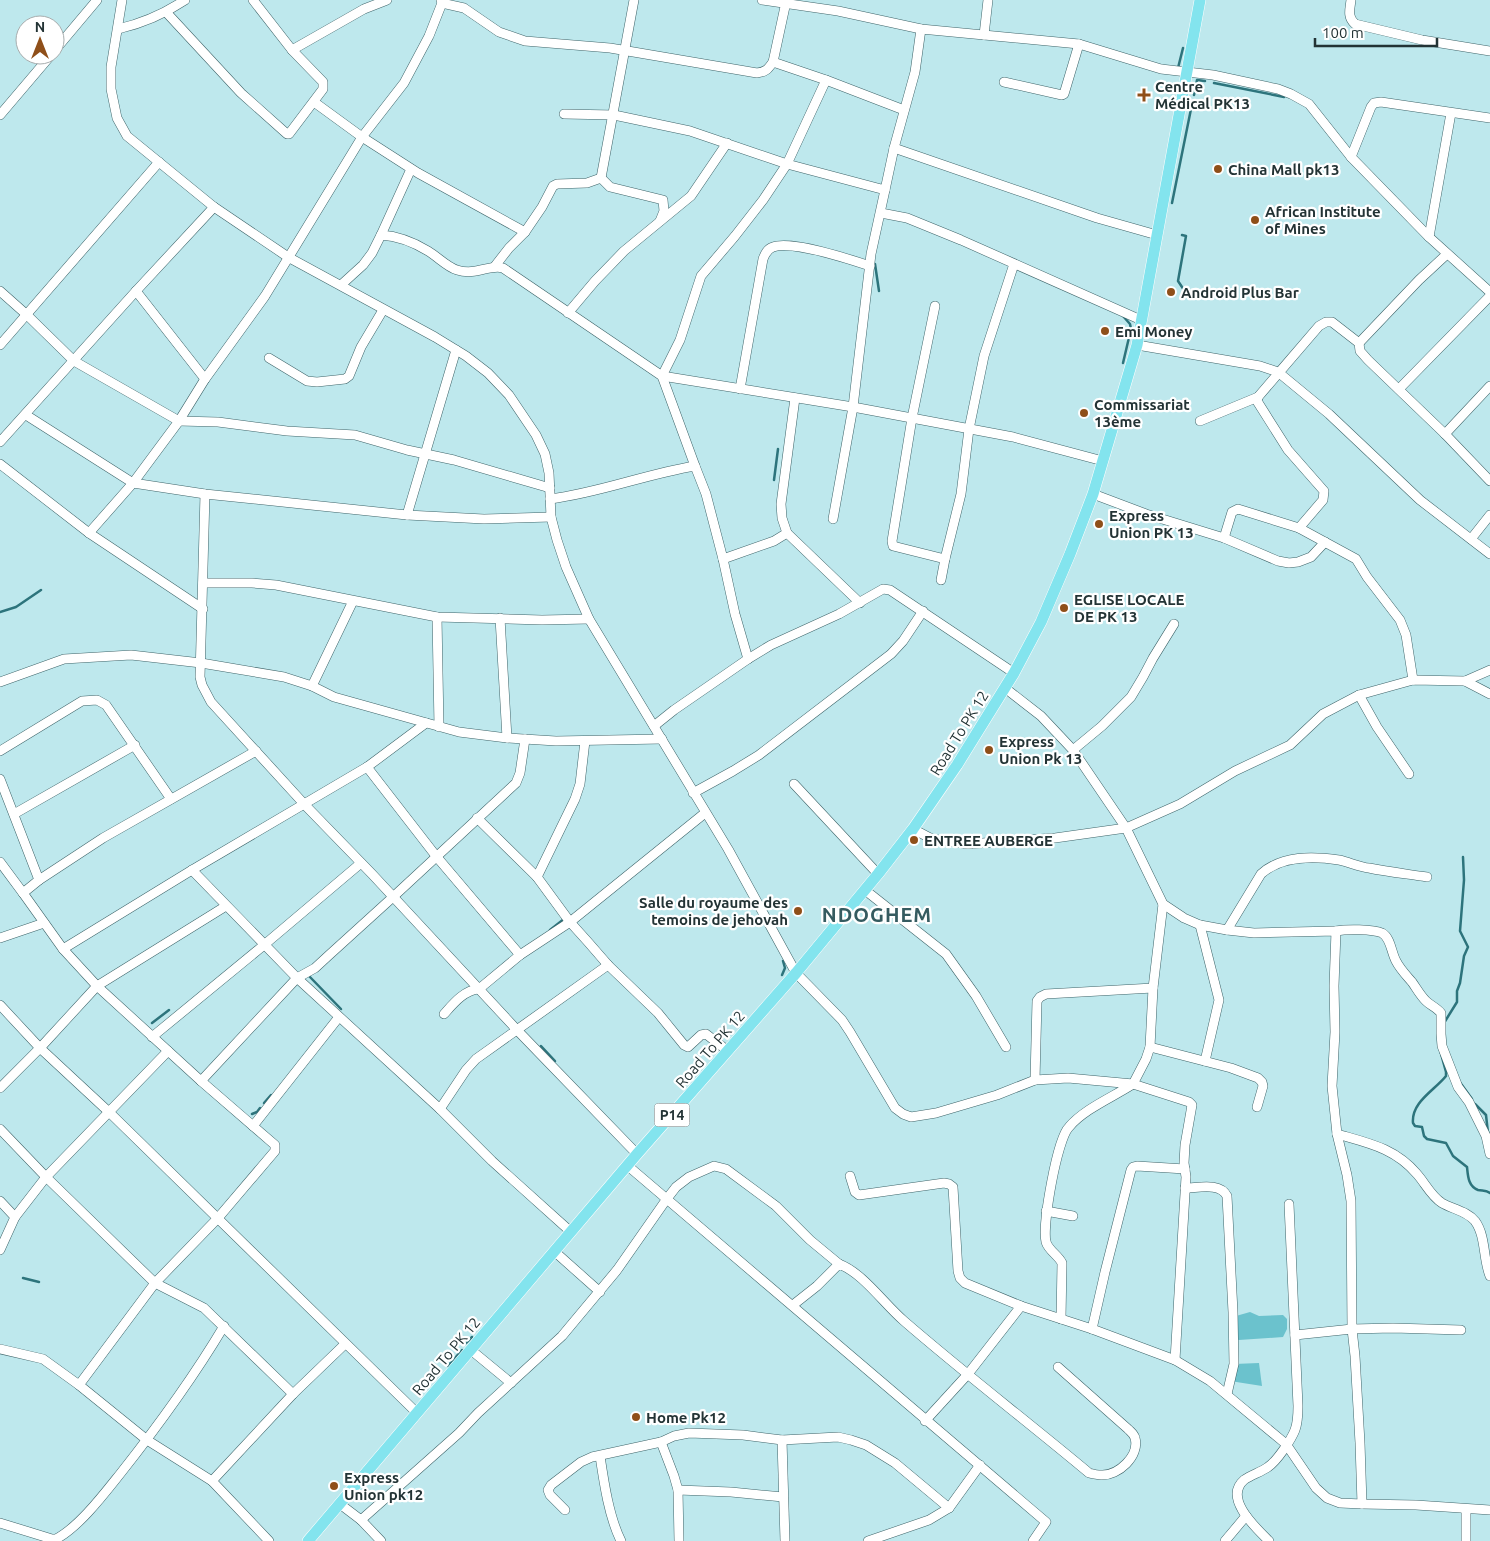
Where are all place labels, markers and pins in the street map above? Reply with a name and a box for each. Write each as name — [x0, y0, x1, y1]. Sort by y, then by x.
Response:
place label: Centre Médical PK13 — [1155, 78, 1250, 112]
marker: Centre Médical PK13 — [1137, 88, 1151, 102]
place label: China Mall pk13 — [1228, 161, 1339, 178]
marker: China Mall pk13 — [1212, 163, 1224, 175]
place label: African Institute of Mines — [1265, 203, 1381, 237]
marker: African Institute of Mines — [1249, 214, 1261, 226]
place label: Android Plus Bar — [1181, 284, 1300, 301]
marker: Android Plus Bar — [1165, 286, 1177, 298]
place label: Emi Money — [1115, 323, 1192, 340]
marker: Emi Money — [1099, 325, 1111, 337]
place label: Commissariat 13ème — [1094, 396, 1190, 430]
marker: Commissariat 13ème — [1078, 407, 1090, 419]
place label: Express Union PK 13 — [1109, 507, 1194, 541]
marker: Express Union PK 13 — [1093, 518, 1105, 530]
place label: EGLISE LOCALE DE PK 13 — [1074, 591, 1185, 625]
marker: EGLISE LOCALE DE PK 13 — [1058, 602, 1070, 614]
place label: Express Union Pk 13 — [999, 733, 1082, 767]
marker: Express Union Pk 13 — [983, 744, 995, 756]
place label: ENTREE AUBERGE — [924, 832, 1053, 849]
marker: ENTREE AUBERGE — [908, 834, 920, 846]
place label: Salle du royaume des temoins de jehovah — [639, 894, 788, 928]
marker: Salle du royaume des temoins de jehovah — [792, 905, 804, 917]
place label: Home Pk12 — [646, 1409, 726, 1426]
marker: Home Pk12 — [630, 1411, 642, 1423]
place label: Express Union pk12 — [344, 1469, 423, 1503]
marker: Express Union pk12 — [328, 1480, 340, 1492]

